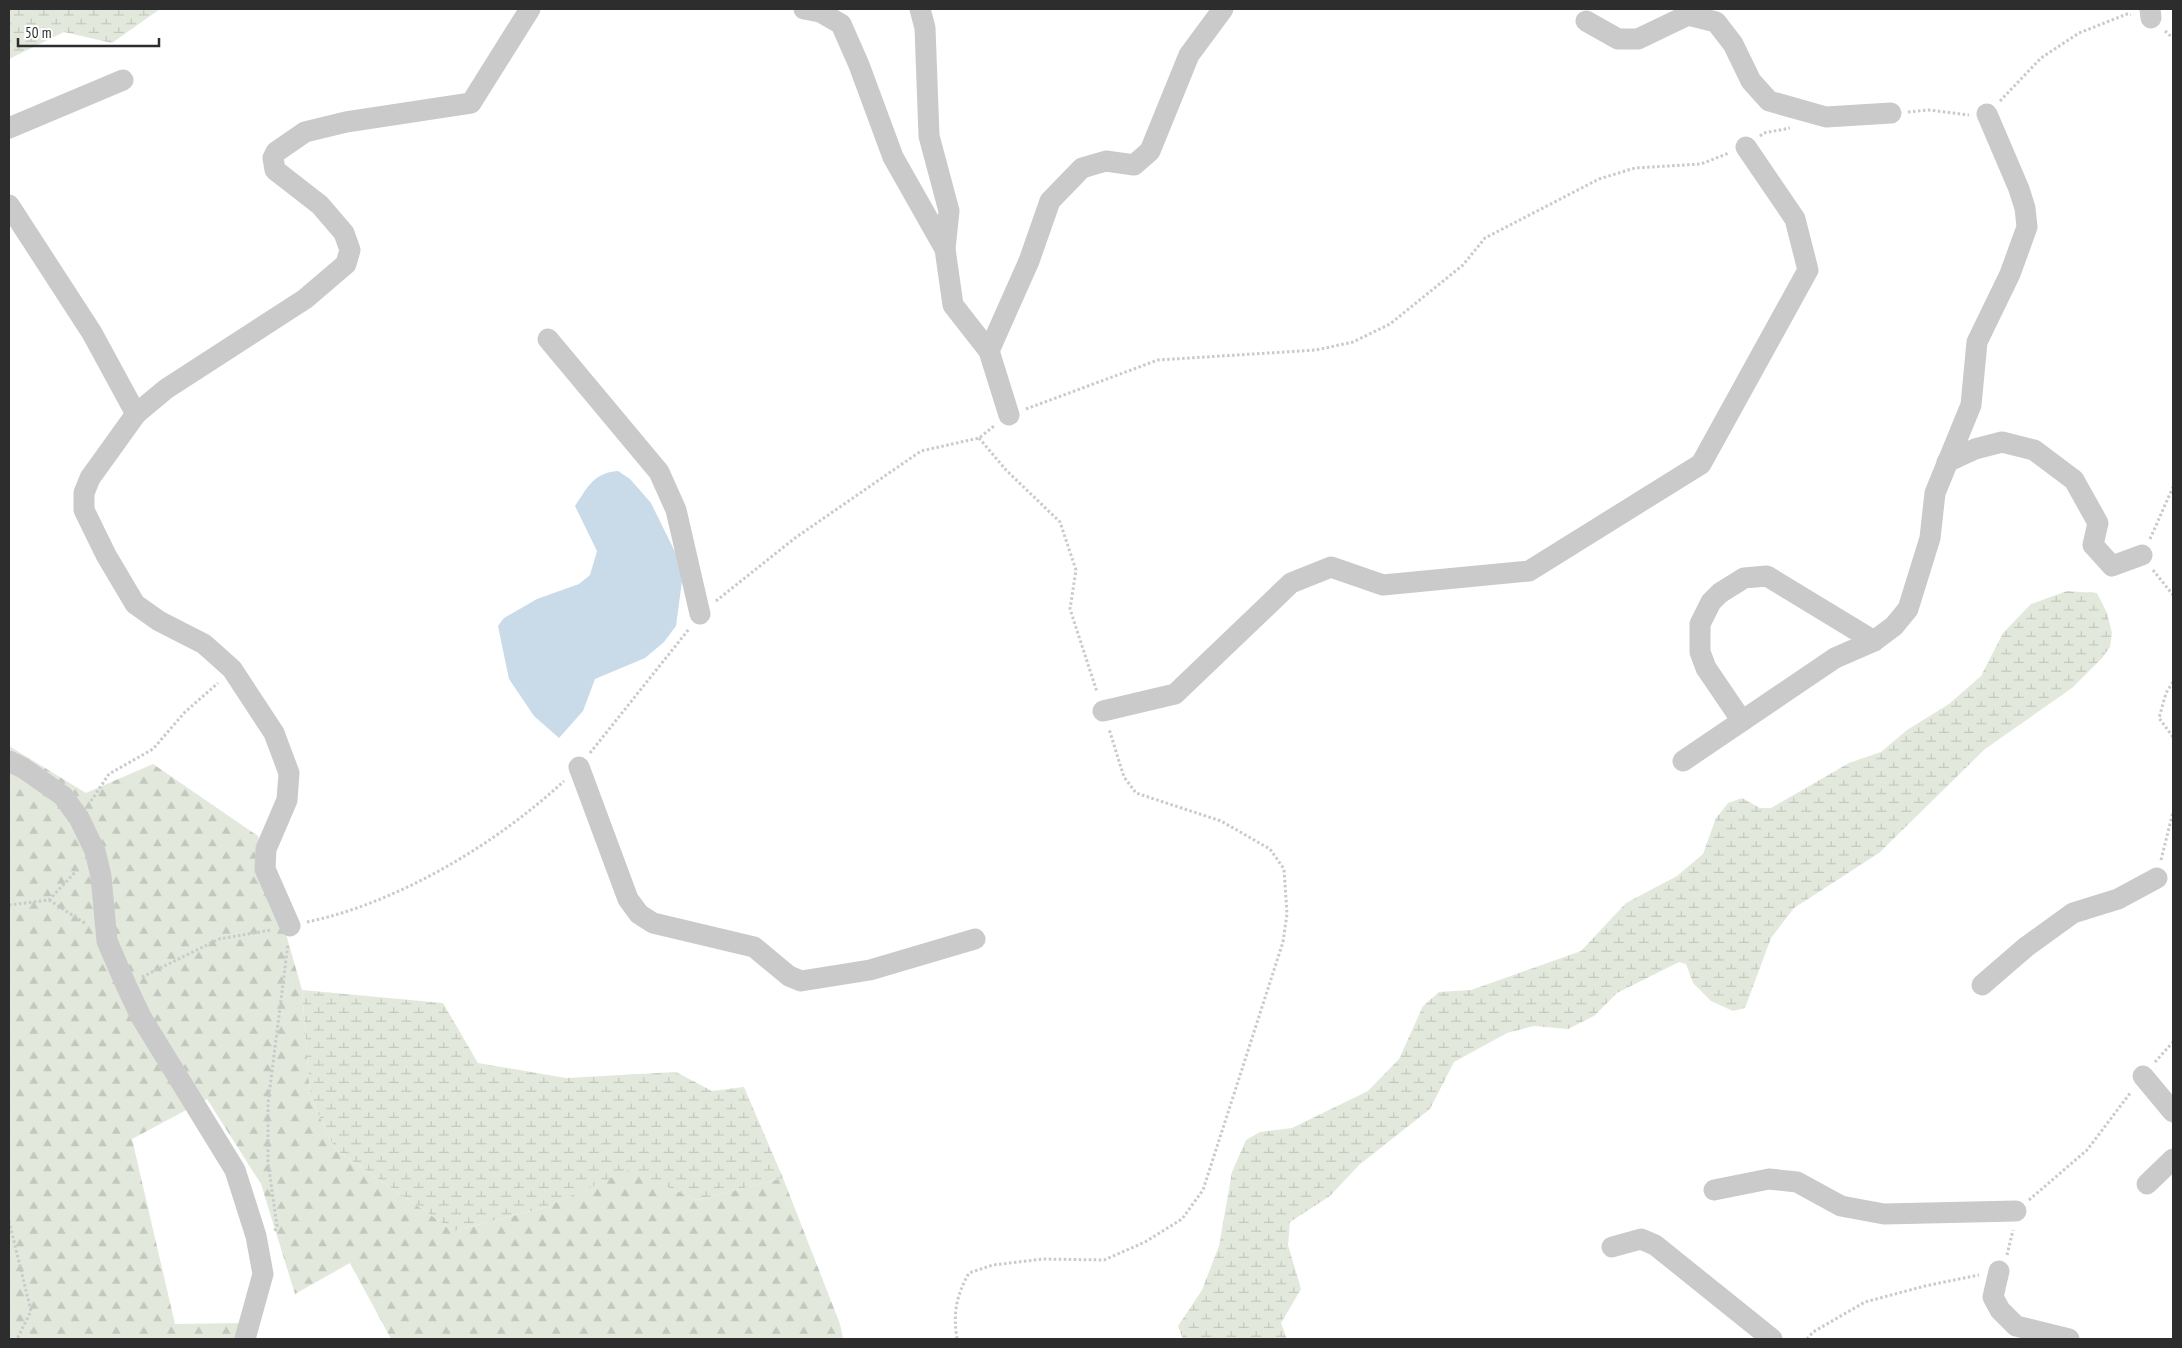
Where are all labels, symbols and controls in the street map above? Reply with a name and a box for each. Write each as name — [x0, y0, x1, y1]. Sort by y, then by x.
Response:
scale bar — [18, 15, 159, 47]
text: 50 m — [25, 23, 51, 42]

